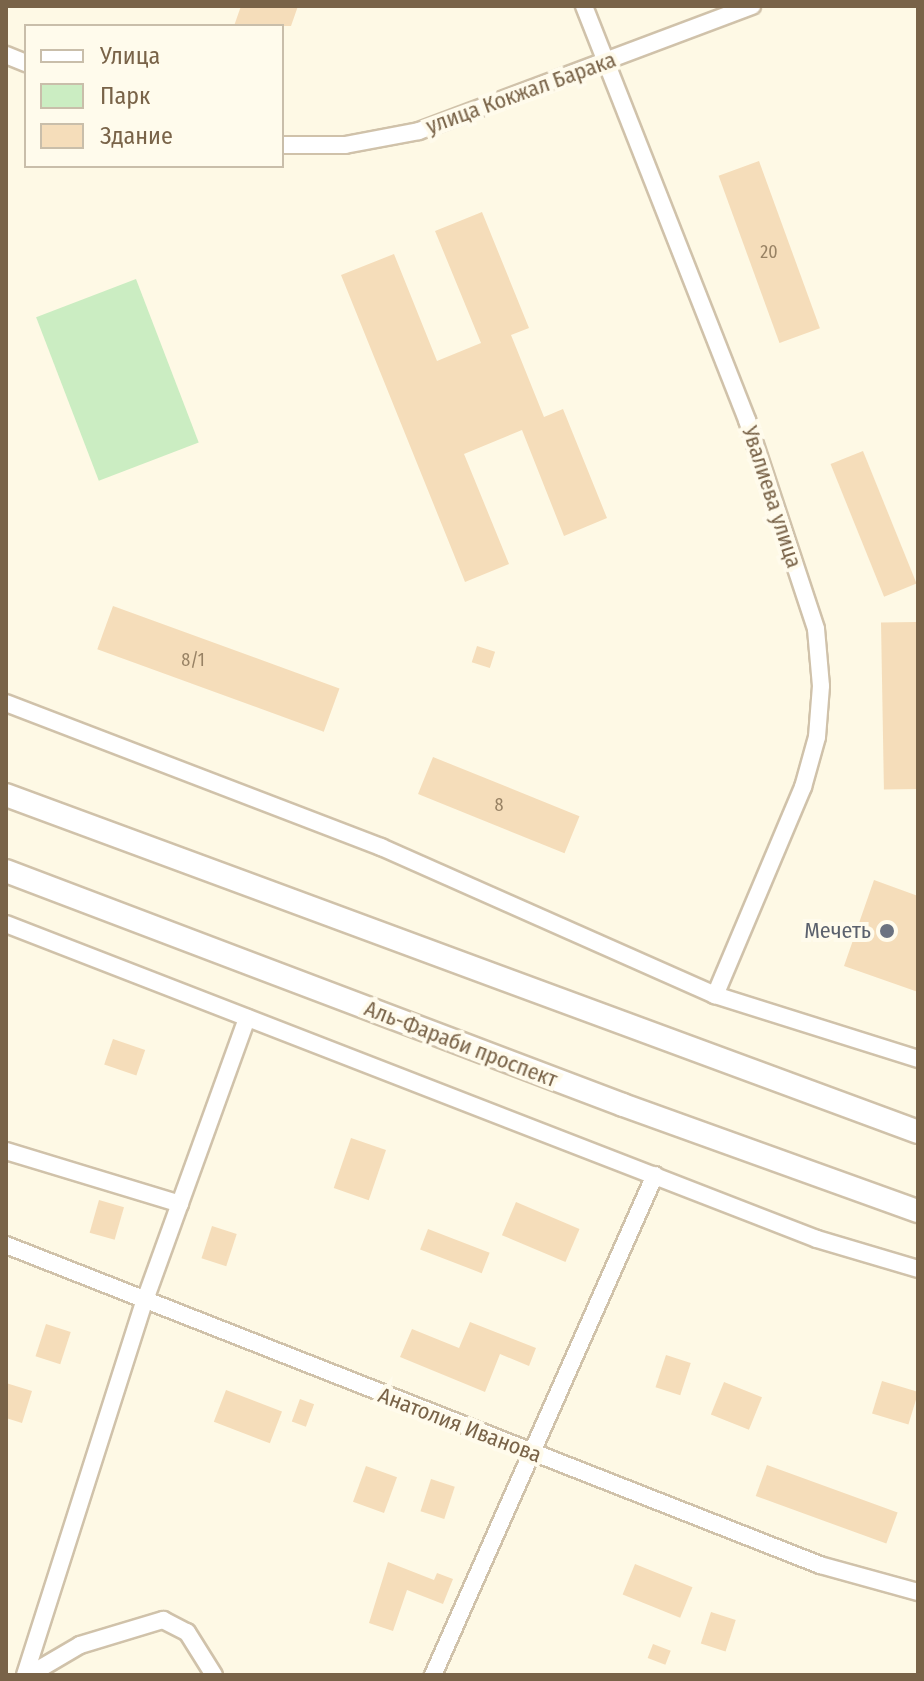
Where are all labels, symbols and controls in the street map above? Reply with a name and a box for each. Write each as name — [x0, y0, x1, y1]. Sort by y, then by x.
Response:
legend — [24, 24, 284, 168]
text: Улица — [100, 42, 160, 70]
street label: улица Кокжал Барака — [423, 46, 619, 140]
text: Парк — [100, 82, 150, 110]
text: Здание — [100, 122, 173, 150]
house number: 20 — [760, 241, 778, 263]
street label: Увалиева улица — [737, 423, 807, 571]
house number: 8/1 — [181, 649, 205, 671]
house number: 8 — [495, 794, 503, 816]
place label: Мечеть — [804, 918, 871, 944]
marker: Мечеть — [878, 922, 896, 940]
street label: Аль-Фараби проспект — [361, 995, 561, 1093]
street label: Анатолия Иванова — [375, 1382, 545, 1468]

